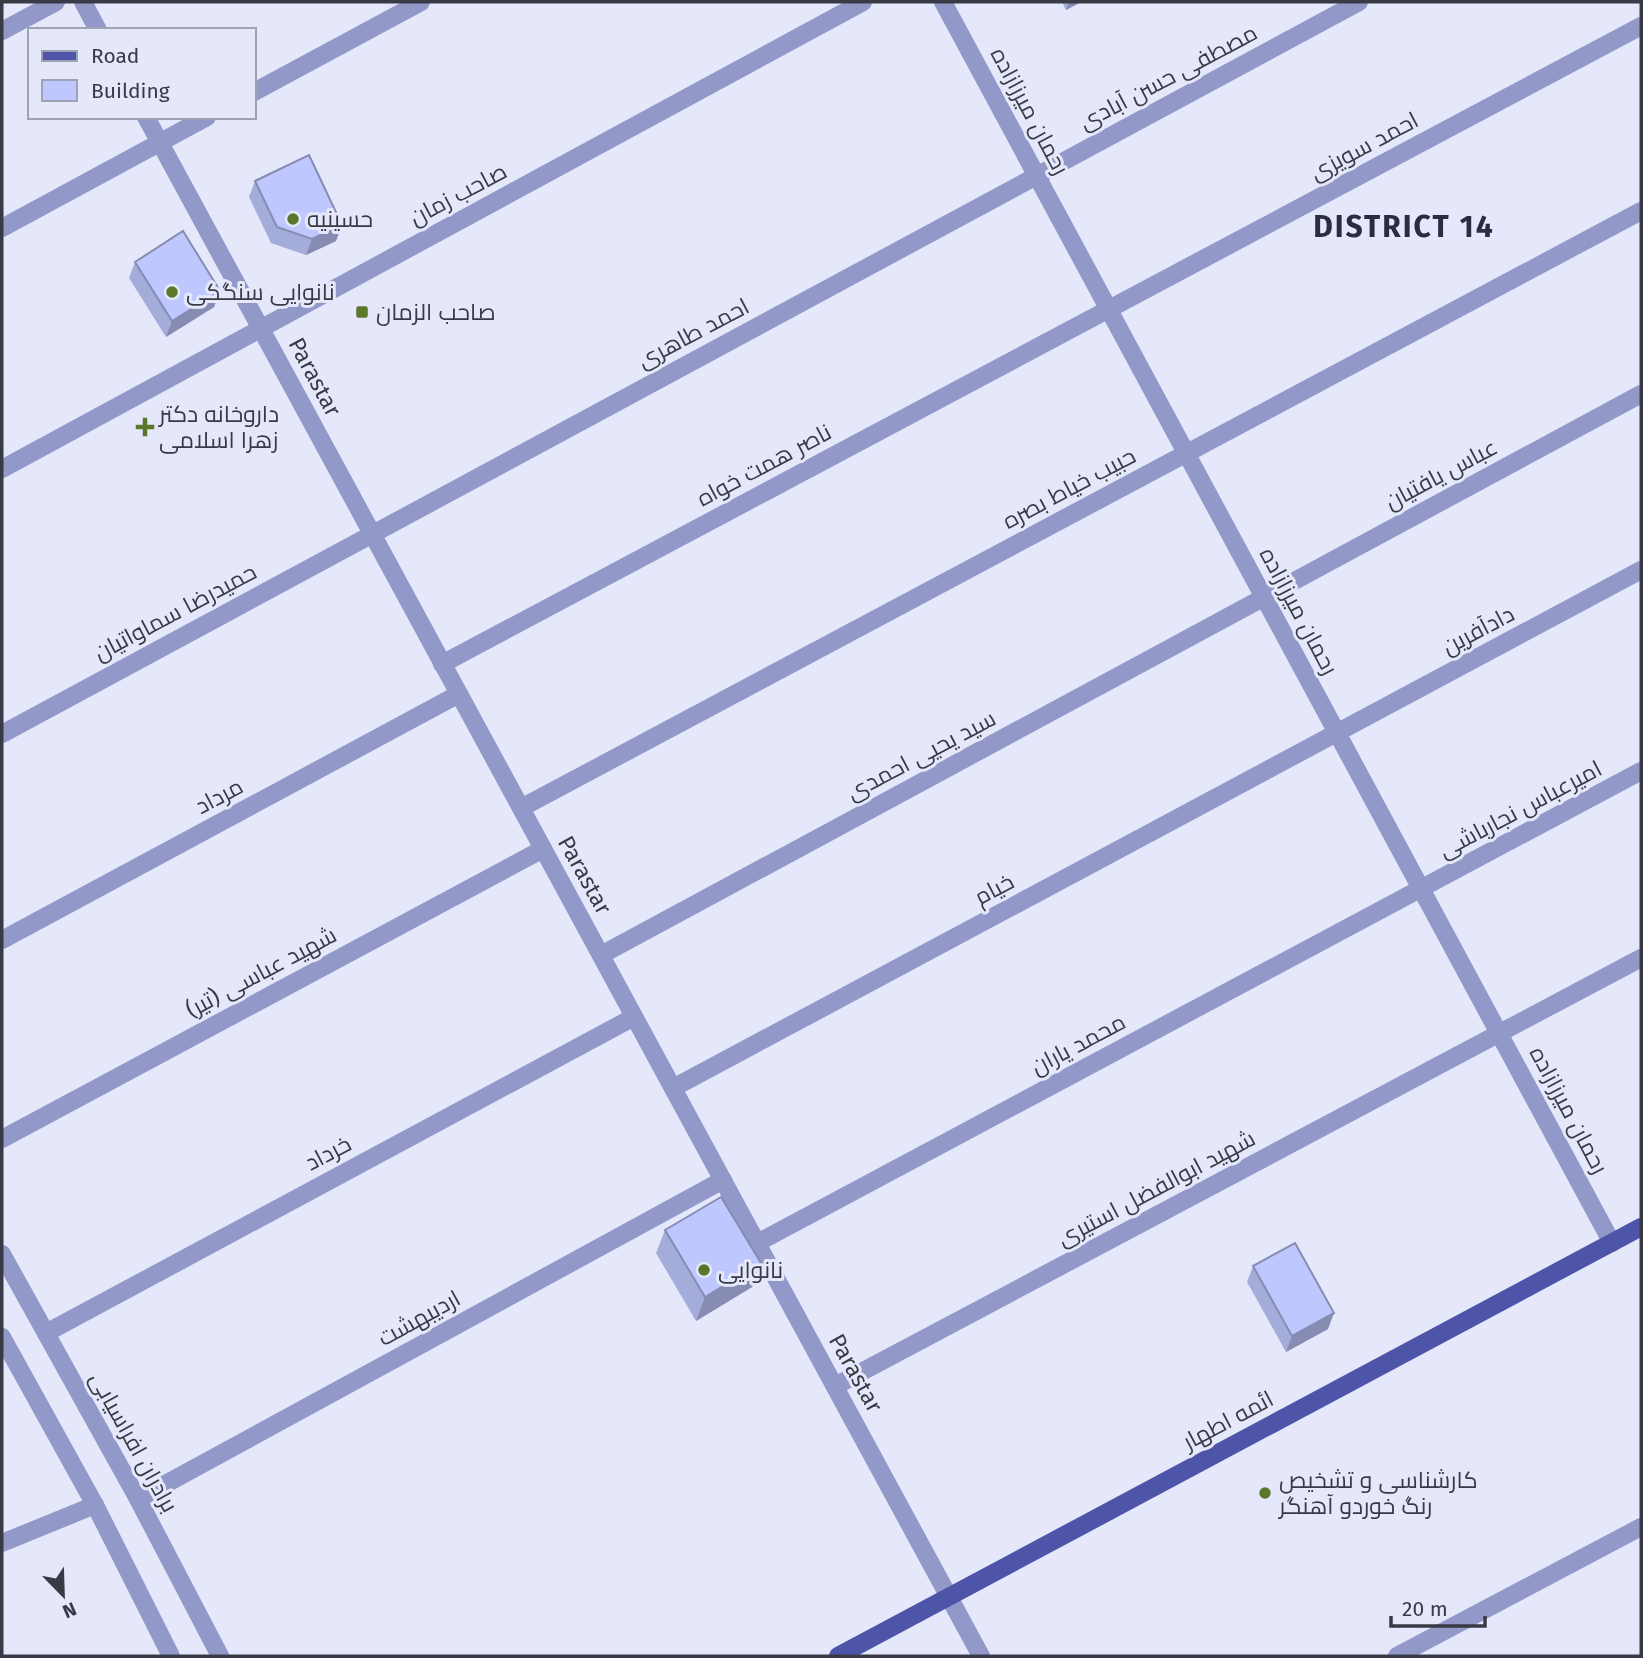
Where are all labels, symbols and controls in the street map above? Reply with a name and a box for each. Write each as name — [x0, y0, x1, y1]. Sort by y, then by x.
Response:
street label: مصطفی حسن آبادی — [1074, 18, 1262, 136]
legend — [28, 28, 256, 119]
text: Road — [91, 43, 139, 69]
street label: رحمان میرزازاده — [985, 43, 1075, 179]
text: Building — [91, 78, 170, 104]
street label: احمد سویزی — [1305, 106, 1423, 186]
street label: صاحب زمان — [405, 157, 511, 231]
place label: حسینیه — [307, 205, 373, 233]
district label: DISTRICT 14 — [1313, 209, 1495, 245]
marker: حسینیه — [285, 211, 301, 227]
place label: نانوایی سنگکی — [186, 278, 335, 306]
marker: نانوایی سنگکی — [164, 284, 180, 300]
street label: احمد طاهری — [632, 292, 754, 374]
place label: صاحب الزمان — [376, 298, 496, 326]
marker: صاحب الزمان — [354, 304, 370, 320]
street label: Parastar — [283, 333, 347, 421]
place label: داروخانه دکتر زهرا اسلامی — [157, 400, 279, 454]
street label: ناصر همت خواه — [692, 418, 836, 512]
marker: داروخانه دکتر زهرا اسلامی — [137, 419, 153, 435]
street label: عباس یافتیان — [1380, 433, 1502, 515]
street label: حبیب خیاط بصره — [998, 441, 1140, 535]
street label: رحمان میرزازاده — [1254, 543, 1344, 679]
street label: حمیدرضا سماواتیان — [89, 557, 261, 667]
street label: دادآفرین — [1437, 599, 1519, 661]
street label: سید یحیی احمدی — [842, 704, 1000, 806]
street label: امیرعباس نجارباشی — [1434, 754, 1606, 864]
street label: مرداد — [190, 772, 248, 820]
street label: Parastar — [552, 831, 618, 919]
street label: خیام — [969, 867, 1019, 913]
street label: شهید عباسی (تیر) — [181, 921, 341, 1023]
street label: محمد یاران — [1026, 1007, 1130, 1081]
street label: رحمان میرزازاده — [1524, 1042, 1614, 1178]
street label: شهید ابوالفضل استیری — [1052, 1124, 1260, 1252]
street label: خرداد — [300, 1129, 356, 1177]
place label: نانوایی — [718, 1256, 783, 1284]
marker: نانوایی — [696, 1262, 712, 1278]
street label: اردیبهشت — [373, 1284, 465, 1352]
street label: Parastar — [823, 1329, 889, 1417]
street label: برادران افراسیابی — [84, 1367, 184, 1517]
street label: ائمه اطهار — [1176, 1385, 1278, 1456]
place label: کارشناسی و تشخیص رنگ خوردو آهنگر — [1277, 1466, 1478, 1520]
marker: کارشناسی و تشخیص رنگ خوردو آهنگر — [1257, 1485, 1273, 1501]
north arrow — [28, 1560, 98, 1630]
scale bar — [1391, 1584, 1486, 1628]
text: 20 m — [1402, 1596, 1448, 1622]
text: N — [59, 1597, 80, 1623]

